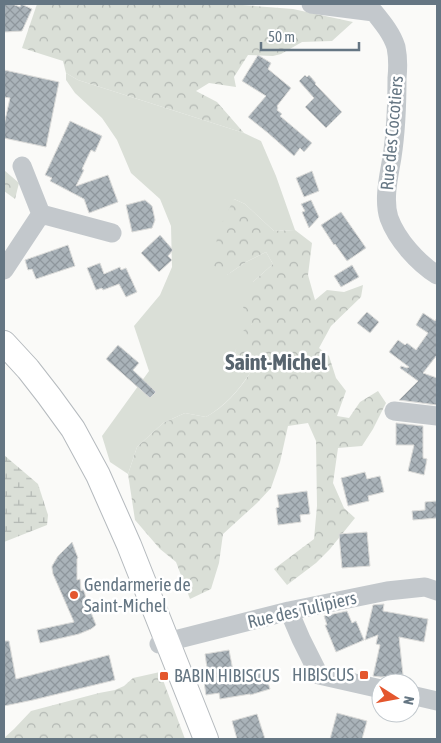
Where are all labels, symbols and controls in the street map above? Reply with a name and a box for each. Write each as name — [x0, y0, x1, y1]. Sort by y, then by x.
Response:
scale bar — [261, 20, 358, 52]
text: 50 m — [268, 28, 295, 45]
street label: Rue des Cocotiers — [376, 75, 407, 191]
district label: Saint-Michel — [225, 349, 328, 375]
place label: Gendarmerie de Saint-Michel — [84, 574, 191, 616]
street label: Rue des Tulipiers — [245, 587, 358, 632]
marker: Gendarmerie de Saint-Michel — [68, 589, 80, 601]
place label: HIBISCUS — [292, 664, 354, 685]
place label: BABIN HIBISCUS — [174, 665, 280, 686]
marker: HIBISCUS — [358, 669, 370, 681]
marker: BABIN HIBISCUS — [158, 670, 170, 682]
north arrow — [371, 673, 421, 723]
text: N — [400, 695, 417, 706]

